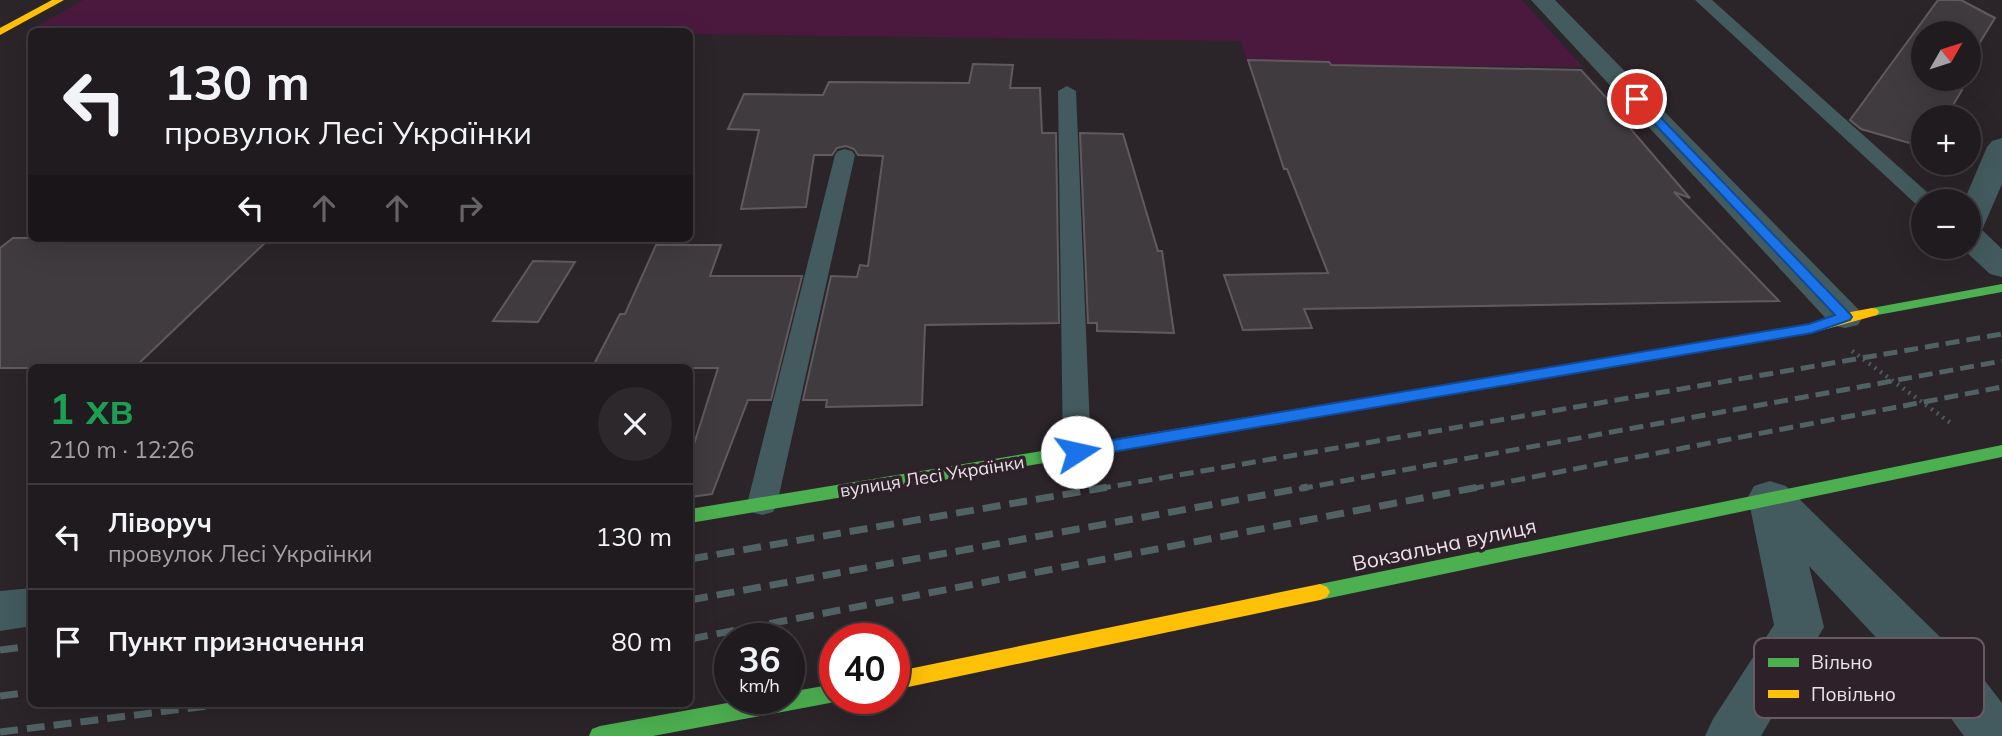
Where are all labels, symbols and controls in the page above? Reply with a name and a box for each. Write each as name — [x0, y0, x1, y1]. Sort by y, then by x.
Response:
north arrow — [1911, 21, 1981, 91]
map controls — [1911, 21, 1981, 259]
text: 130 m — [164, 51, 310, 112]
icon: left — [49, 56, 140, 147]
pin — [1607, 69, 1667, 129]
icon: arrive — [1618, 80, 1656, 118]
button: + — [1911, 105, 1981, 175]
text: провулок Лесі Українки — [164, 112, 532, 152]
icon: left — [232, 189, 270, 227]
icon: ahead — [305, 189, 343, 227]
icon: ahead — [378, 189, 416, 227]
icon: right — [451, 189, 489, 227]
button: − — [1911, 189, 1981, 259]
text: 1 хв — [49, 382, 134, 435]
button: close — [598, 387, 672, 461]
position arrow — [1040, 415, 1114, 489]
text: 210 m · 12:26 — [49, 435, 194, 464]
street label: вулиця Лесі Українки — [838, 450, 1026, 502]
text: Ліворуч — [108, 506, 212, 539]
street label: Вокзальна вулиця — [1350, 512, 1538, 576]
icon: left — [49, 518, 87, 556]
text: 130 m — [596, 520, 672, 553]
text: провулок Лесі Українки — [108, 539, 373, 568]
icon: arrive — [49, 623, 87, 661]
speed limit sign: 40 — [819, 623, 910, 714]
text: Пункт призначення — [108, 625, 365, 658]
text: 80 m — [611, 625, 672, 658]
text: 36 — [738, 637, 781, 681]
legend — [1754, 638, 1984, 718]
text: Вільно — [1811, 650, 1873, 674]
text: km/h — [739, 674, 780, 697]
text: Повільно — [1811, 682, 1896, 706]

